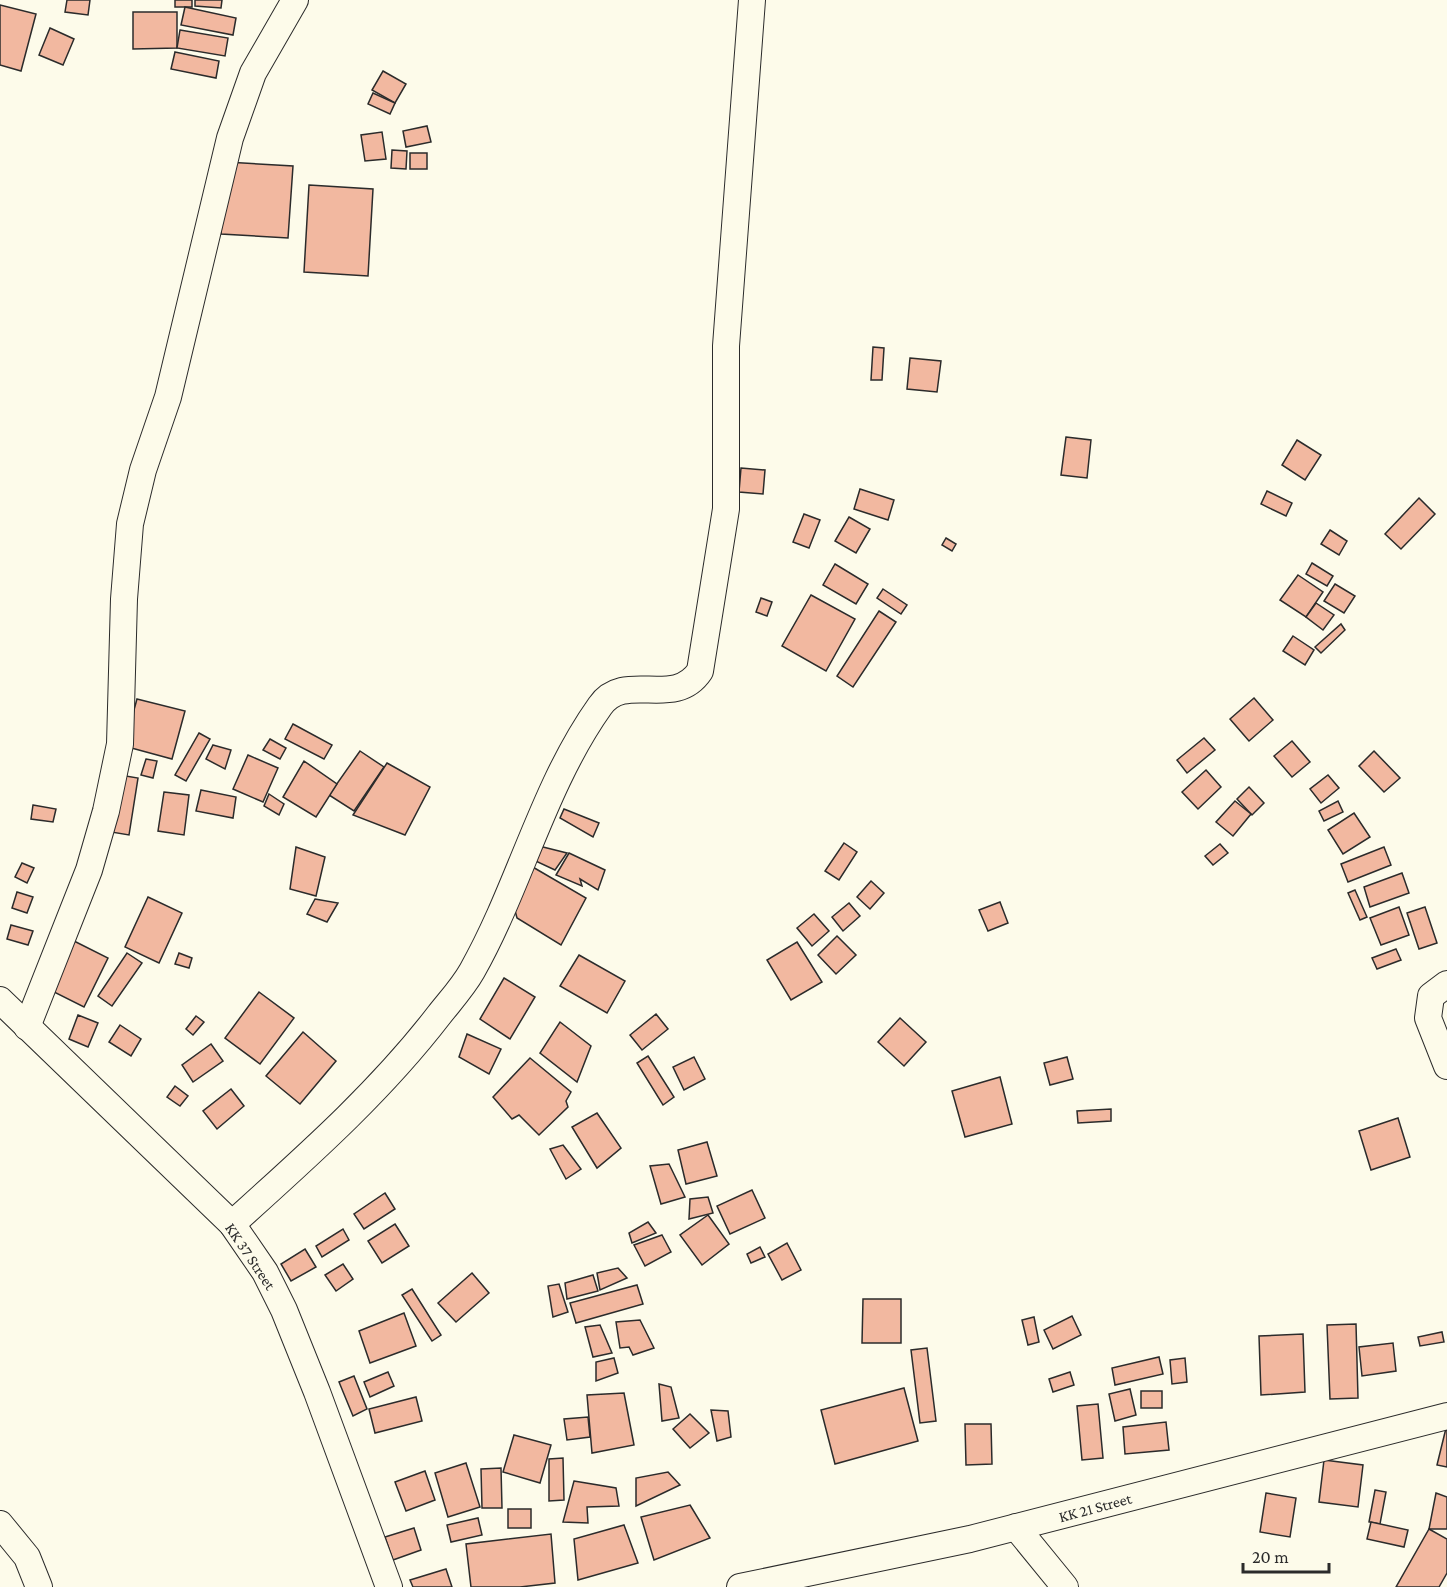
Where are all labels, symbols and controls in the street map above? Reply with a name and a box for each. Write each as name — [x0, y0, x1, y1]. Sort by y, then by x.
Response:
street label: KK 37 Street — [222, 1220, 279, 1293]
street label: KK 21 Street — [1057, 1489, 1134, 1525]
scale bar — [1243, 1536, 1328, 1574]
text: 20 m — [1252, 1547, 1289, 1567]

